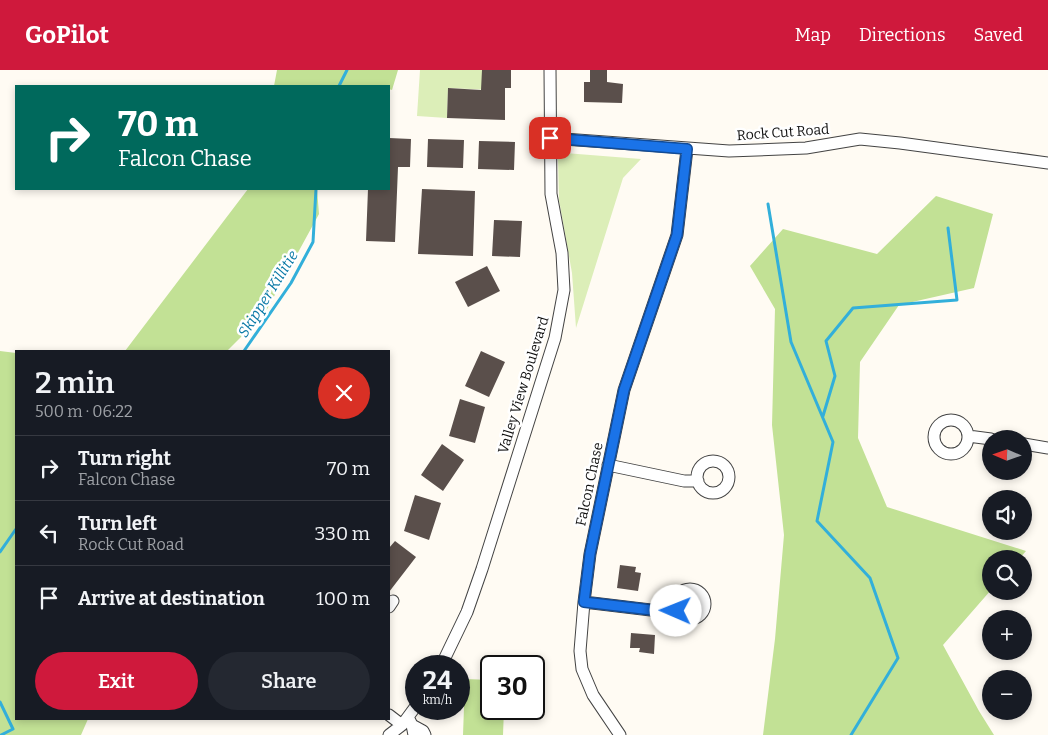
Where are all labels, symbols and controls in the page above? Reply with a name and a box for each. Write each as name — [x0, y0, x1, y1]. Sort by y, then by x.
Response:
text: GoPilot — [25, 21, 109, 49]
text: Map — [795, 24, 831, 46]
text: Directions — [859, 24, 946, 46]
text: Saved — [974, 24, 1023, 46]
text: 70 m — [118, 103, 198, 145]
icon: right — [35, 105, 100, 170]
pin — [529, 117, 571, 159]
street label: Rock Cut Road — [736, 121, 830, 144]
icon: arrive — [536, 124, 564, 152]
text: Falcon Chase — [118, 145, 252, 172]
water label: Skipper Killitie — [234, 247, 302, 341]
street label: Valley View Boulevard — [495, 315, 552, 456]
text: 2 min — [35, 365, 114, 401]
button: close — [318, 367, 370, 419]
text: 500 m · 06:22 — [35, 402, 133, 421]
north arrow — [982, 430, 1032, 480]
map controls — [982, 430, 1032, 720]
street label: Falcon Chase — [572, 441, 607, 528]
text: Turn right — [78, 447, 171, 470]
icon: right — [35, 454, 63, 482]
text: 70 m — [327, 457, 370, 480]
text: Falcon Chase — [78, 470, 175, 489]
button: sound — [982, 490, 1032, 540]
text: Turn left — [78, 512, 157, 535]
icon: left — [35, 519, 63, 547]
text: 330 m — [315, 522, 370, 545]
text: Rock Cut Road — [78, 535, 184, 554]
button: search — [982, 550, 1032, 600]
icon: arrive — [35, 584, 63, 612]
position arrow — [649, 584, 701, 636]
text: Arrive at destination — [78, 587, 265, 610]
text: 100 m — [316, 587, 370, 610]
button: + — [982, 610, 1032, 660]
button: Exit — [35, 652, 198, 710]
button: Share — [208, 652, 370, 710]
speed limit sign: 30 — [480, 655, 545, 720]
text: 24 — [423, 666, 452, 696]
button: − — [982, 670, 1032, 720]
text: km/h — [423, 693, 452, 707]

